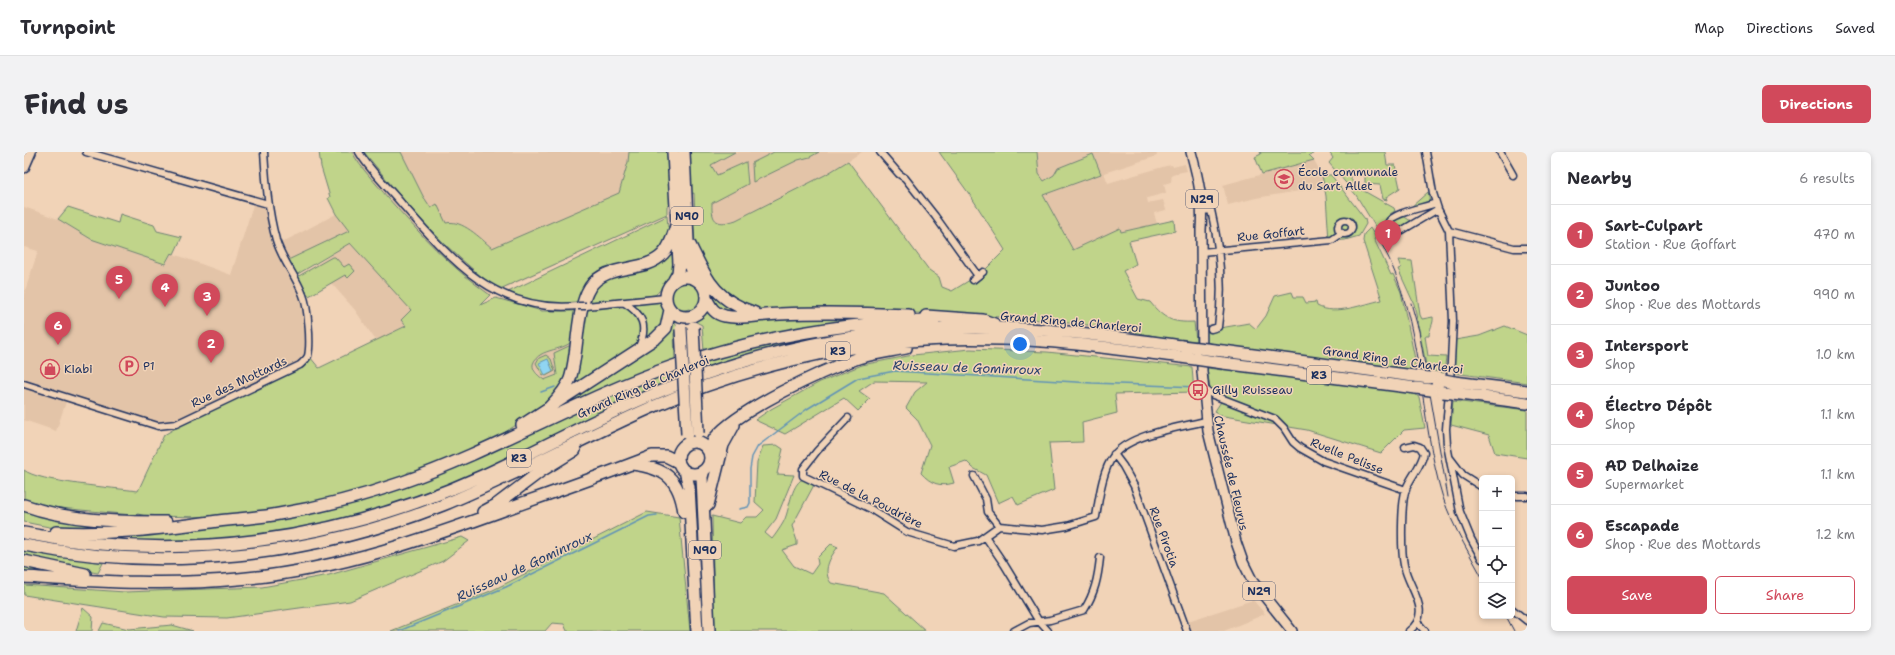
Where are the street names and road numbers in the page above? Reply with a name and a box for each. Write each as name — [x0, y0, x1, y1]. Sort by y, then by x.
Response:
road number: N29 — [1186, 190, 1218, 208]
road number: N90 — [671, 207, 703, 225]
street label: Rue Goffart — [1236, 222, 1306, 246]
street label: Grand Ring de Charleroi — [1000, 308, 1142, 336]
road number: R3 — [826, 342, 850, 360]
street label: Grand Ring de Charleroi — [1322, 342, 1464, 378]
street label: Grand Ring de Charleroi — [575, 352, 711, 422]
street label: Rue des Mottards — [188, 353, 290, 411]
road number: R3 — [1307, 366, 1331, 384]
street label: Chaussée de Fleurus — [1210, 414, 1252, 532]
street label: Ruelle Pelisse — [1308, 434, 1386, 478]
road number: R3 — [507, 449, 531, 467]
street label: Rue de la Poudrière — [816, 466, 926, 532]
street label: Rue Pirotia — [1146, 504, 1183, 570]
road number: N90 — [689, 541, 721, 559]
road number: N29 — [1243, 582, 1275, 600]

